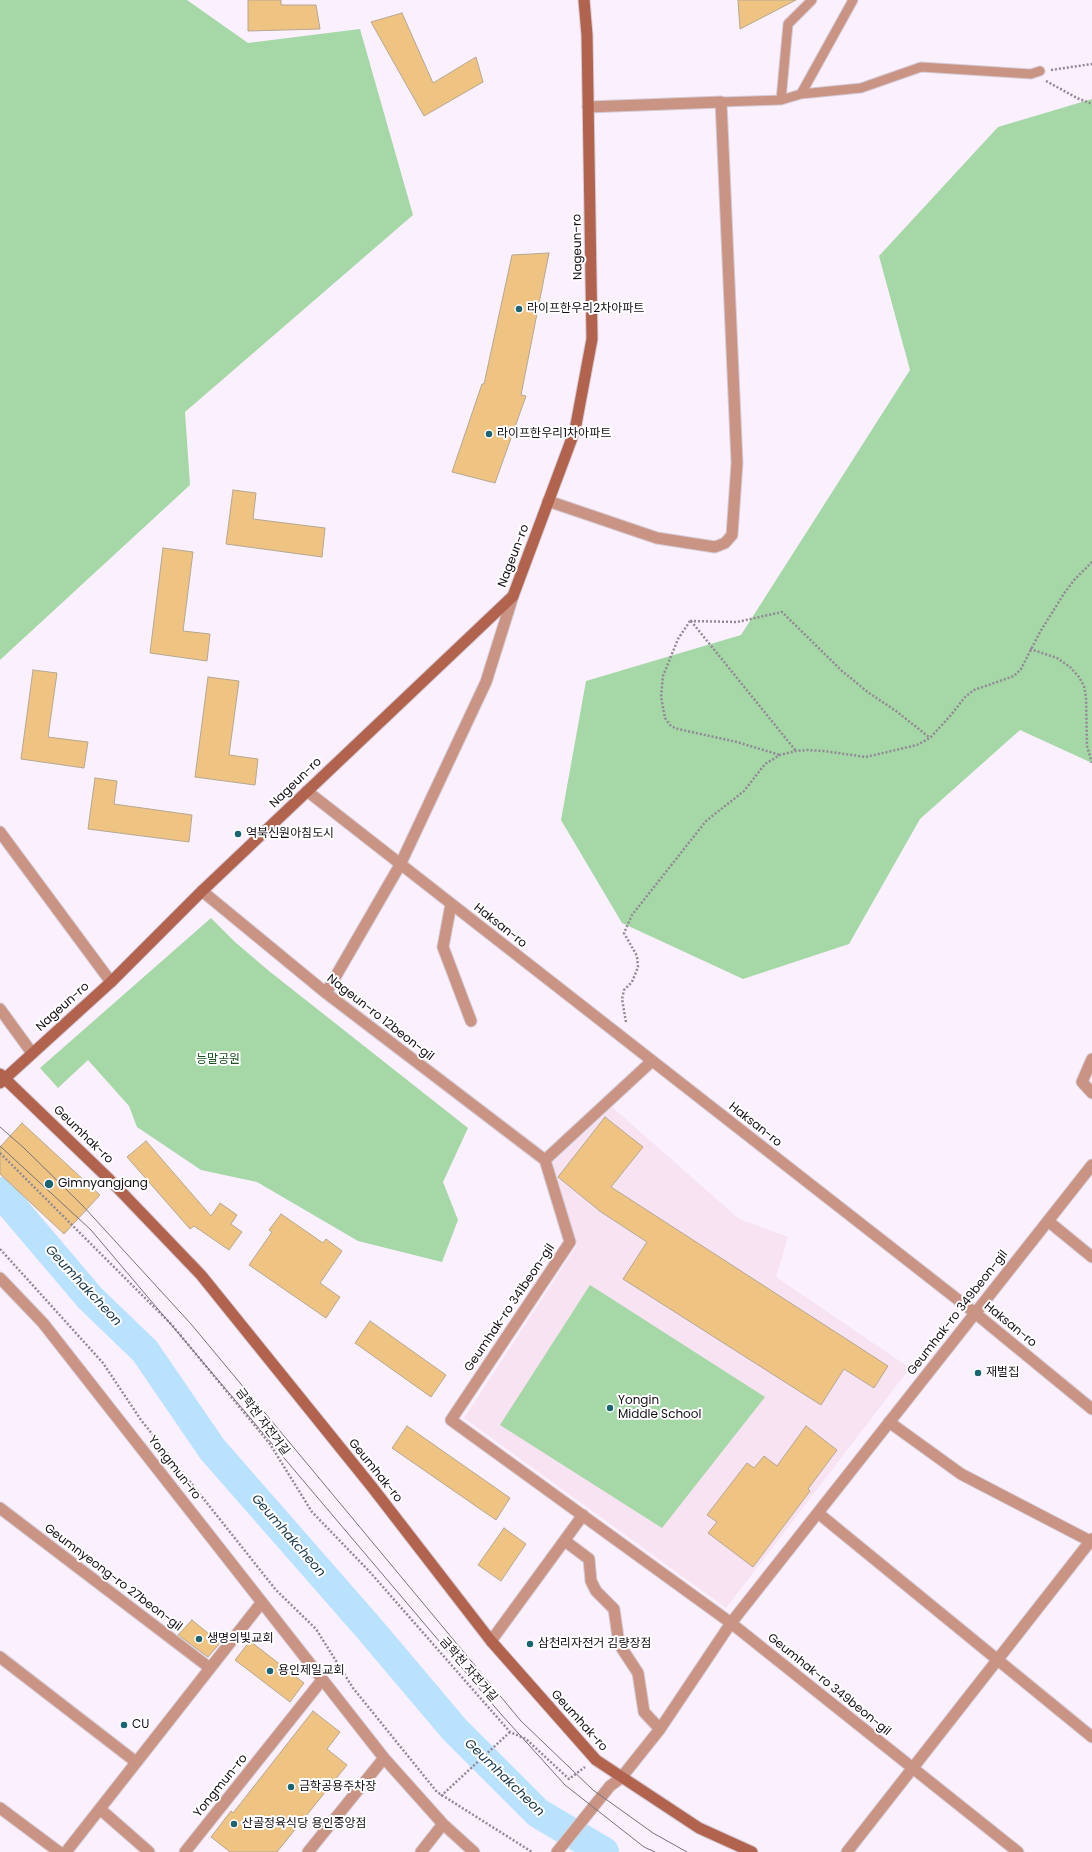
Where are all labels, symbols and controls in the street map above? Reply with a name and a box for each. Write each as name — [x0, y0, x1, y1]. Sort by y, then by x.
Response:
street label: Nageun-ro — [570, 214, 586, 280]
place label: 라이프한우리2차아파트 — [527, 302, 644, 316]
marker: 라이프한우리2차아파트 — [514, 304, 524, 314]
place label: 라이프한우리1차아파트 — [497, 427, 611, 441]
marker: 라이프한우리1차아파트 — [484, 429, 494, 439]
street label: Nageun-ro — [495, 523, 533, 589]
street label: Nageun-ro — [267, 755, 325, 811]
place label: 역북신원아침도시 — [246, 827, 334, 841]
marker: 역북신원아침도시 — [233, 829, 243, 839]
street label: Haksan-ro — [471, 901, 529, 951]
street label: Nageun-ro 12beon-gil — [324, 972, 436, 1064]
street label: Nageun-ro — [34, 979, 92, 1035]
park label: 능말공원 — [196, 1053, 240, 1067]
street label: Haksan-ro — [726, 1100, 784, 1150]
street label: Geumhak-ro — [50, 1103, 116, 1167]
place label: Gimnyangjang — [58, 1177, 148, 1191]
marker: Gimnyangjang — [43, 1178, 55, 1190]
street label: Geumhak-ro 341beon-gil — [462, 1241, 558, 1375]
water label: Geumhakcheon — [42, 1242, 124, 1330]
street label: Geumhak-ro 349beon-gil — [905, 1248, 1011, 1378]
street label: Haksan-ro — [981, 1299, 1039, 1351]
place label: 재벌집 — [986, 1366, 1019, 1380]
marker: 재벌집 — [973, 1368, 983, 1378]
street label: 금학천 자전거길 — [232, 1386, 292, 1458]
place label: Yongin Middle School — [618, 1394, 701, 1422]
marker: Yongin Middle School — [605, 1403, 615, 1413]
street label: Yongmun-ro — [145, 1433, 203, 1503]
street label: Geumhak-ro — [345, 1436, 405, 1506]
water label: Geumhakcheon — [248, 1491, 328, 1581]
street label: Geumnyeong-ro 27beon-gil — [41, 1521, 185, 1635]
street label: Geumhak-ro 349beon-gil — [764, 1631, 894, 1739]
place label: 생명의빛교회 — [207, 1632, 273, 1646]
marker: 생명의빛교회 — [194, 1634, 204, 1644]
street label: 금학천 자전거길 — [436, 1635, 500, 1705]
place label: 삼천리자전거 김량장점 — [538, 1637, 652, 1651]
marker: 삼천리자전거 김량장점 — [525, 1639, 535, 1649]
place label: 용인제일교회 — [278, 1664, 344, 1678]
marker: 용인제일교회 — [265, 1666, 275, 1676]
street label: Geumhak-ro — [548, 1687, 610, 1755]
place label: CU — [132, 1718, 149, 1732]
marker: CU — [119, 1720, 129, 1730]
water label: Geumhakcheon — [461, 1736, 547, 1820]
street label: Yongmun-ro — [191, 1752, 251, 1820]
place label: 금학공용주차장 — [299, 1780, 376, 1794]
marker: 금학공용주차장 — [286, 1782, 296, 1792]
place label: 산골정육식당 용인중앙점 — [242, 1817, 367, 1831]
marker: 산골정육식당 용인중앙점 — [229, 1819, 239, 1829]

